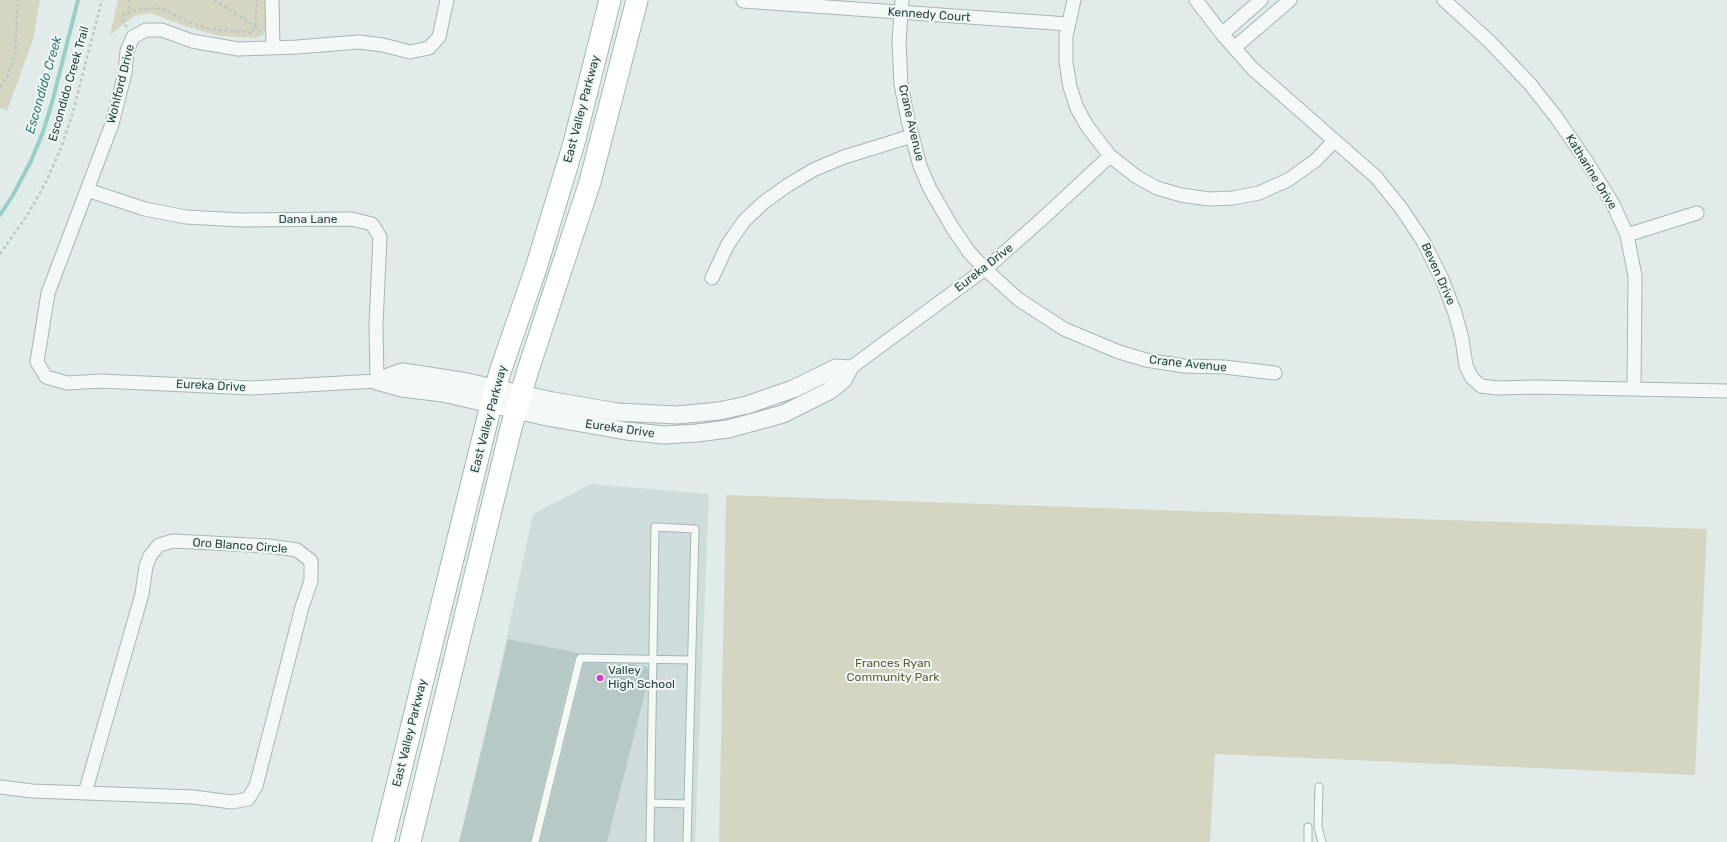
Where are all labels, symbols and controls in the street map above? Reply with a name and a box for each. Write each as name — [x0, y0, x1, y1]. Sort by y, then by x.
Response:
street label: Kennedy Court — [887, 5, 971, 25]
street label: Escondido Creek Trail — [46, 25, 92, 143]
water label: Escondido Creek — [23, 34, 65, 136]
street label: Wohlford Drive — [104, 43, 138, 125]
street label: East Valley Parkway — [561, 54, 603, 164]
street label: Crane Avenue — [895, 83, 927, 163]
street label: Katharine Drive — [1562, 132, 1620, 212]
street label: Dana Lane — [278, 213, 338, 227]
street label: Eureka Drive — [952, 241, 1016, 295]
street label: Beven Drive — [1418, 241, 1458, 307]
street label: Crane Avenue — [1148, 353, 1228, 375]
street label: East Valley Parkway — [468, 364, 510, 474]
street label: Eureka Drive — [176, 377, 246, 395]
street label: Eureka Drive — [584, 417, 656, 441]
street label: Oro Blanco Circle — [192, 535, 288, 557]
park label: Frances Ryan Community Park — [847, 657, 939, 685]
place label: Valley High School — [608, 664, 675, 692]
marker: Valley High School — [595, 673, 605, 683]
street label: East Valley Parkway — [390, 677, 430, 789]

